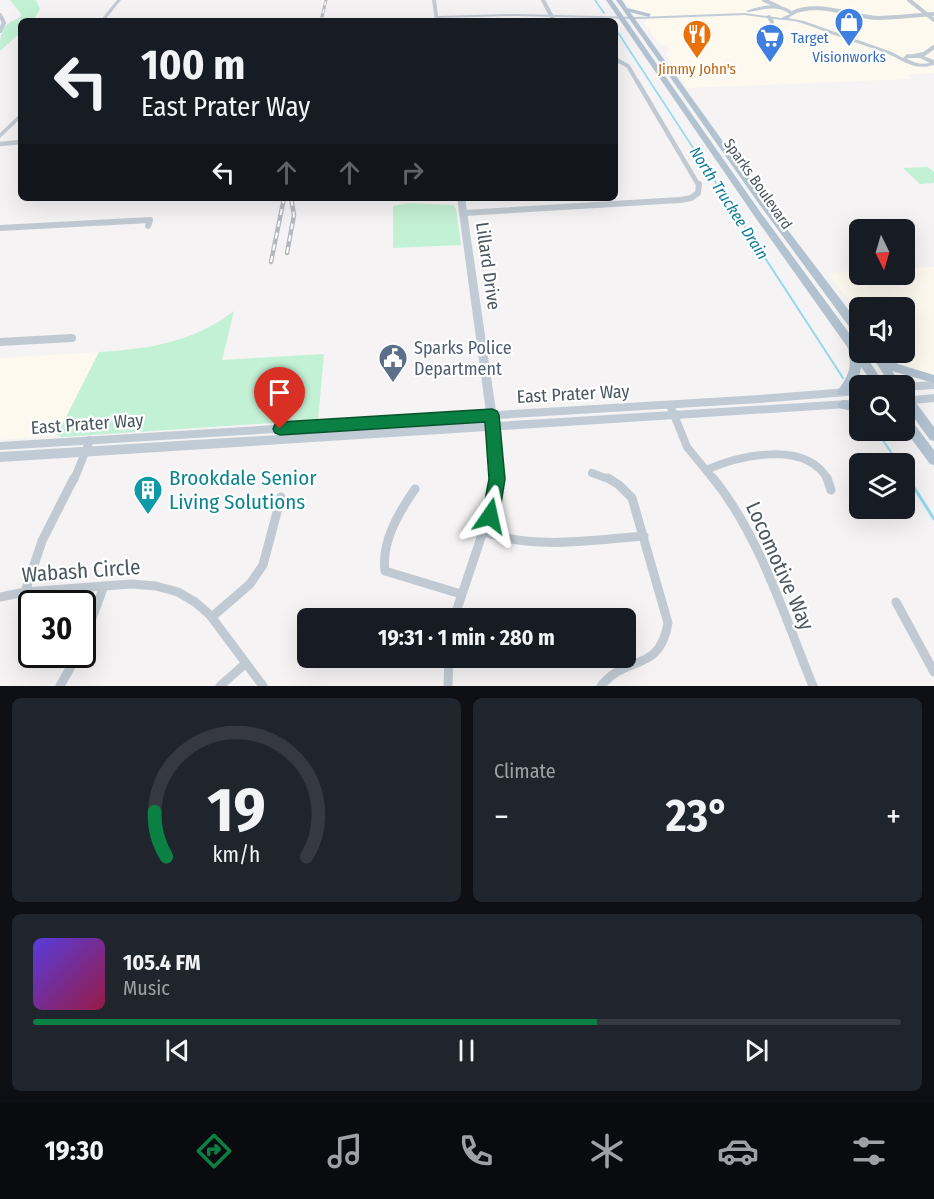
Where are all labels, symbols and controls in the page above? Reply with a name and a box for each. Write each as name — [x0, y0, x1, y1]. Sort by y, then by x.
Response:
shop icon: Visionworks — [833, 6, 865, 48]
restaurant icon: Jimmy John's — [681, 18, 713, 60]
supermarket icon: Target — [754, 22, 786, 64]
place label: Target — [791, 29, 829, 47]
text: 100 m — [141, 40, 245, 90]
icon: left — [42, 42, 120, 120]
place label: Visionworks — [812, 48, 886, 66]
place label: Jimmy John's — [658, 60, 736, 78]
text: East Prater Way — [141, 91, 310, 123]
street label: Sparks Boulevard — [720, 135, 796, 233]
water label: North Truckee Drain — [686, 143, 772, 263]
icon: left — [207, 156, 240, 189]
icon: ahead — [270, 156, 303, 189]
icon: ahead — [333, 156, 366, 189]
icon: right — [396, 156, 429, 189]
north arrow — [849, 219, 915, 285]
map controls — [849, 219, 915, 519]
street label: Lillard Drive — [471, 221, 505, 311]
button: sound — [849, 297, 915, 363]
place label: Sparks Police Department — [414, 337, 512, 380]
public building icon: Sparks Police Department — [377, 342, 409, 384]
pin — [254, 367, 305, 429]
button: search — [849, 375, 915, 441]
icon: arrive — [263, 376, 296, 409]
street label: East Prater Way — [516, 380, 630, 408]
street label: East Prater Way — [30, 409, 144, 439]
button: layers — [849, 453, 915, 519]
place label: Brookdale Senior Living Solutions — [169, 465, 317, 515]
building icon: Brookdale Senior Living Solutions — [132, 474, 164, 516]
position arrow — [458, 484, 522, 548]
street label: Locomotive Way — [740, 498, 820, 635]
street label: Wabash Circle — [21, 554, 141, 588]
speed limit sign: 30 — [18, 590, 96, 668]
text: 19:31 · 1 min · 280 m — [378, 624, 555, 651]
text: Climate — [494, 759, 556, 783]
text: 19 — [207, 773, 266, 848]
text: 23° — [666, 789, 729, 843]
text: − — [494, 797, 509, 837]
text: + — [886, 797, 901, 837]
text: km/h — [213, 842, 260, 868]
text: 105.4 FM — [123, 949, 201, 976]
text: Music — [123, 976, 170, 1000]
icon: previous — [161, 1034, 194, 1067]
icon: pause — [450, 1034, 483, 1067]
icon: next — [740, 1034, 773, 1067]
icon: directions — [193, 1130, 235, 1172]
icon: music — [324, 1130, 366, 1172]
icon: phone — [455, 1130, 497, 1172]
icon: climate — [586, 1130, 628, 1172]
icon: car — [717, 1130, 759, 1172]
icon: filters — [848, 1130, 890, 1172]
text: 19:30 — [44, 1135, 104, 1167]

